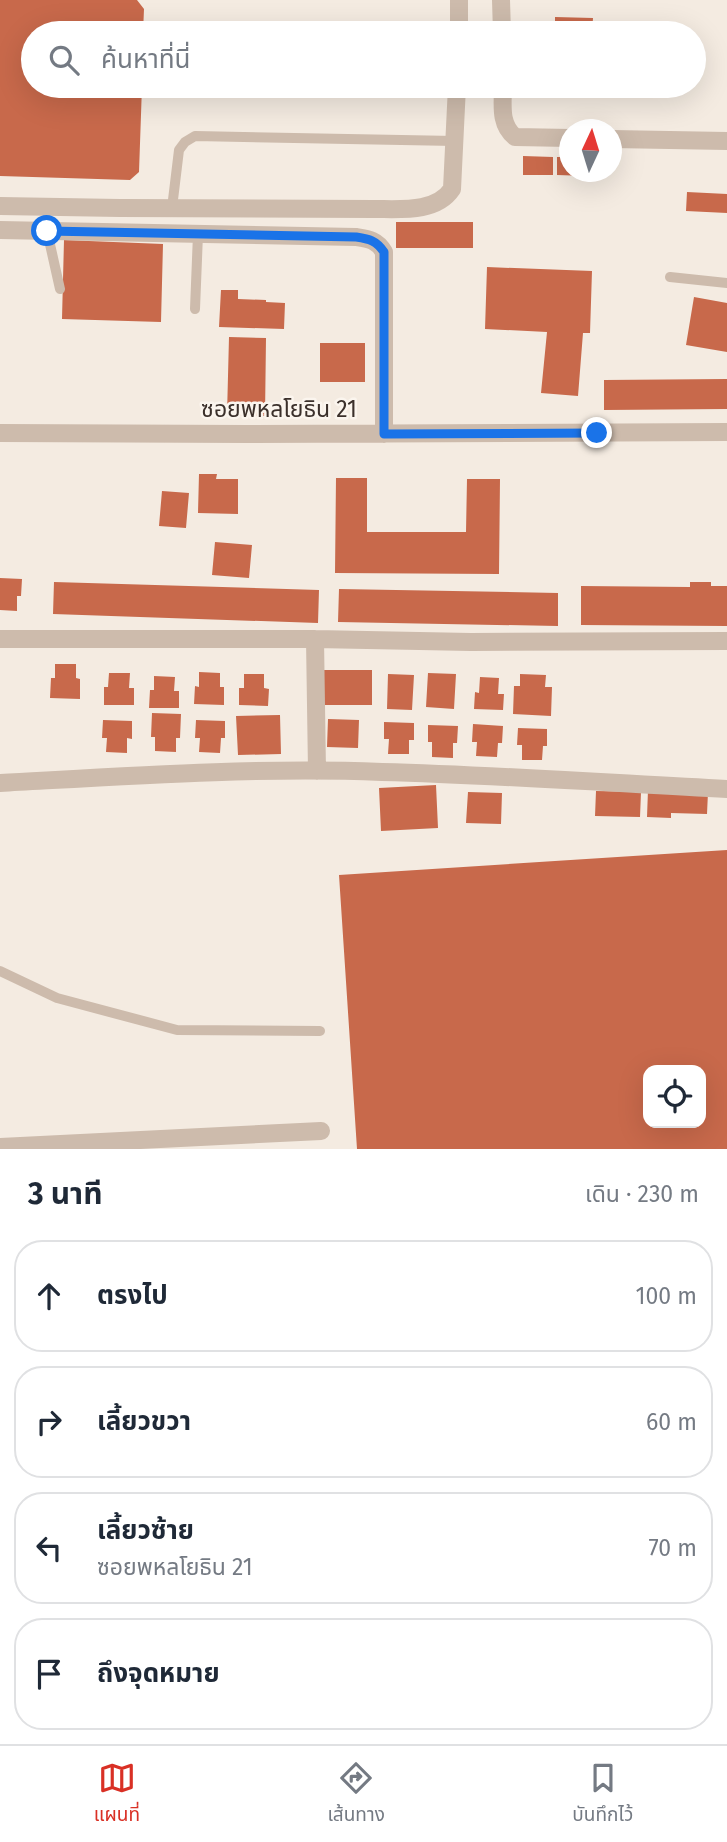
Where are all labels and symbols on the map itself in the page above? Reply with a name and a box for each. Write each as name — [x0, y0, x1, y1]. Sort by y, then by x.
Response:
north arrow — [559, 119, 622, 182]
route start — [31, 215, 62, 246]
street label: ซอยพหลโยธิน 21 — [201, 395, 357, 423]
route end — [581, 417, 612, 448]

